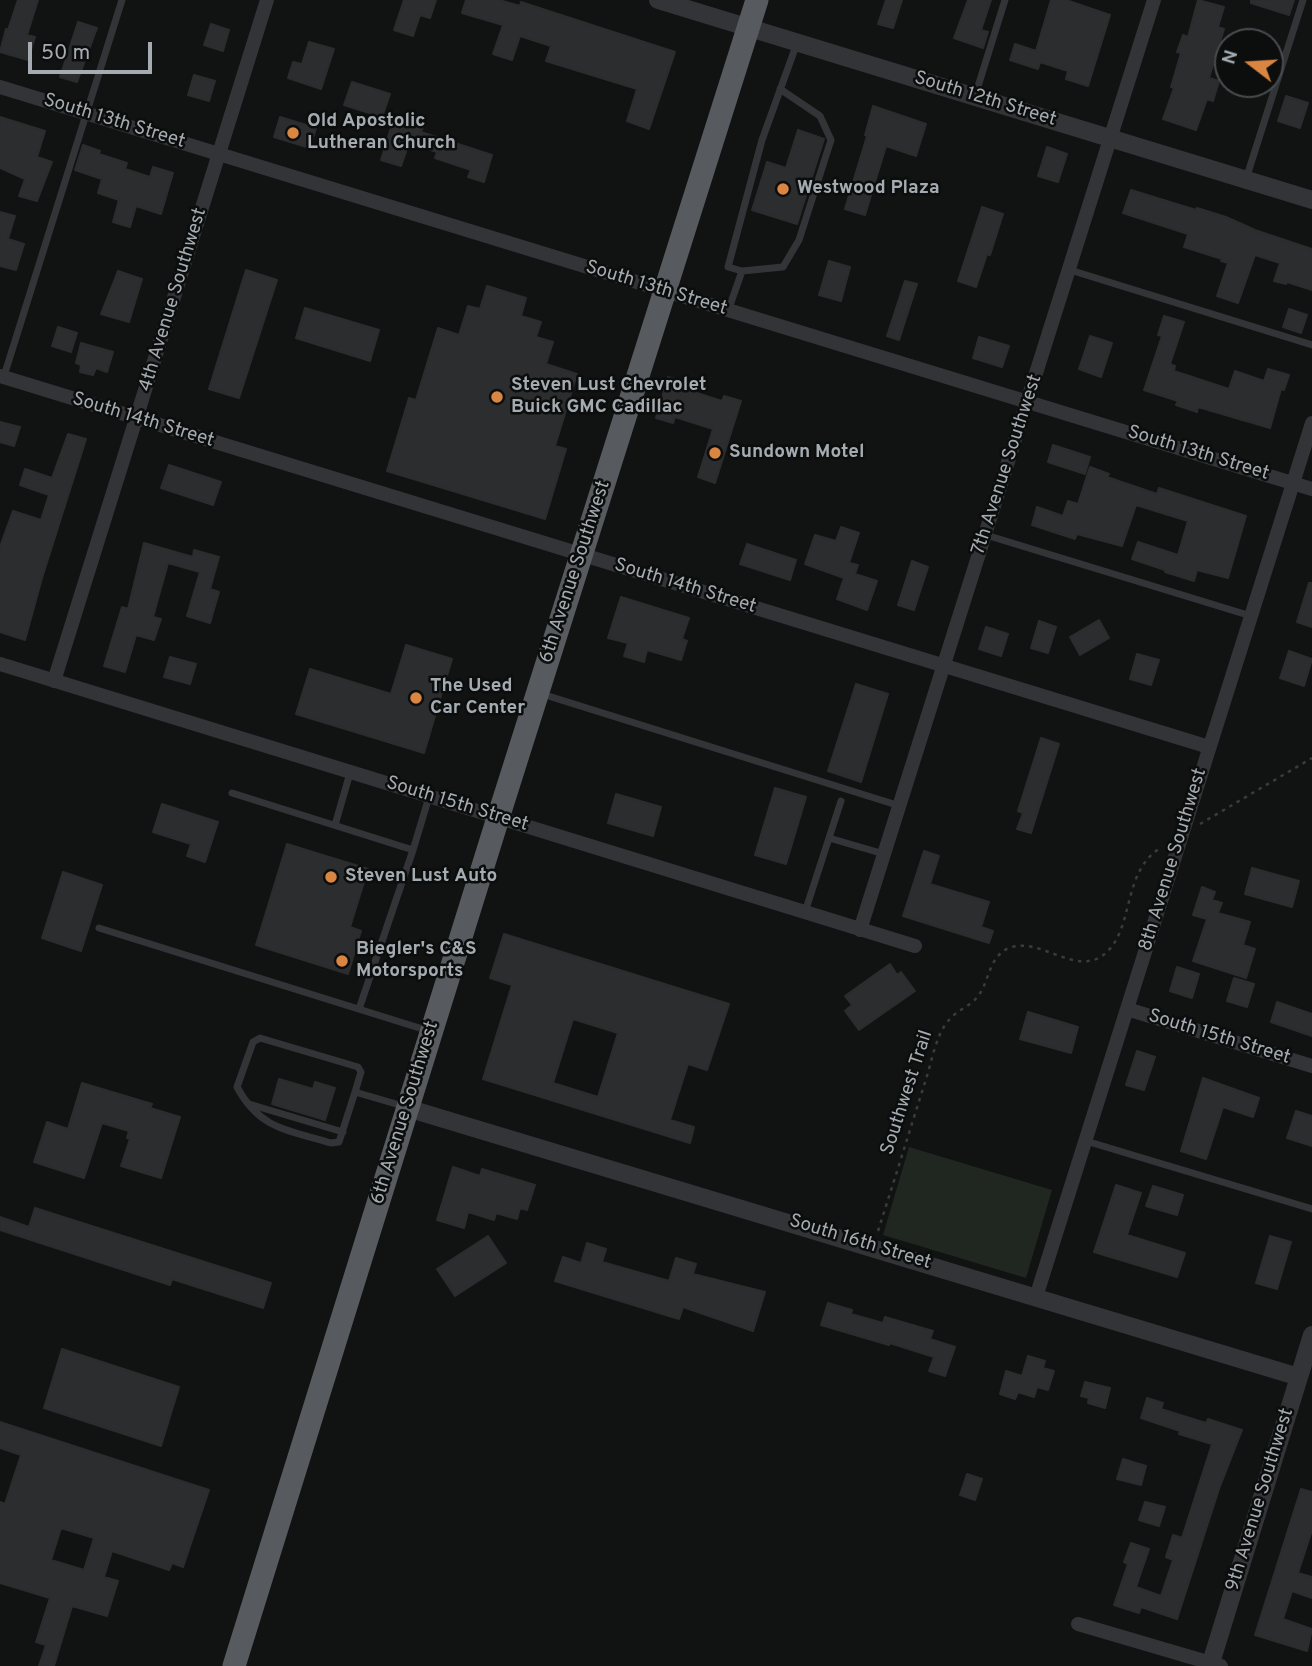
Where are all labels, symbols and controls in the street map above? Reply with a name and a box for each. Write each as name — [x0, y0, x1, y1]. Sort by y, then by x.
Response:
scale bar — [32, 28, 156, 72]
north arrow — [1214, 28, 1284, 98]
text: 50 m — [41, 40, 90, 67]
text: N — [1217, 47, 1244, 67]
street label: South 12th Street — [911, 68, 1059, 132]
street label: South 13th Street — [40, 90, 188, 154]
place label: Old Apostolic Lutheran Church — [307, 111, 456, 155]
marker: Old Apostolic Lutheran Church — [285, 125, 301, 141]
place label: Westwood Plaza — [797, 178, 940, 200]
marker: Westwood Plaza — [775, 181, 791, 197]
street label: 4th Avenue Southwest — [135, 205, 213, 395]
street label: South 13th Street — [582, 257, 730, 321]
street label: 7th Avenue Southwest — [968, 372, 1048, 558]
place label: Steven Lust Chevrolet Buick GMC Cadillac — [511, 375, 706, 419]
street label: South 14th Street — [69, 389, 217, 453]
marker: Steven Lust Chevrolet Buick GMC Cadillac — [489, 389, 505, 405]
street label: South 13th Street — [1124, 422, 1272, 486]
place label: Sundown Motel — [729, 442, 864, 464]
marker: Sundown Motel — [707, 445, 723, 461]
street label: 6th Avenue Southwest — [536, 478, 616, 666]
street label: South 14th Street — [611, 555, 759, 619]
place label: The Used Car Center — [430, 676, 525, 720]
marker: The Used Car Center — [408, 690, 424, 706]
street label: 8th Avenue Southwest — [1135, 766, 1213, 954]
street label: South 15th Street — [383, 773, 531, 837]
place label: Steven Lust Auto — [345, 866, 497, 888]
marker: Steven Lust Auto — [323, 869, 339, 885]
place label: Biegler's C&S Motorsports — [356, 939, 477, 983]
marker: Biegler's C&S Motorsports — [334, 953, 350, 969]
street label: South 15th Street — [1145, 1006, 1293, 1070]
street label: 6th Avenue Southwest — [367, 1019, 445, 1207]
street label: Southwest Trail — [877, 1028, 939, 1158]
street label: South 16th Street — [786, 1211, 934, 1275]
street label: 9th Avenue Southwest — [1222, 1406, 1300, 1594]

